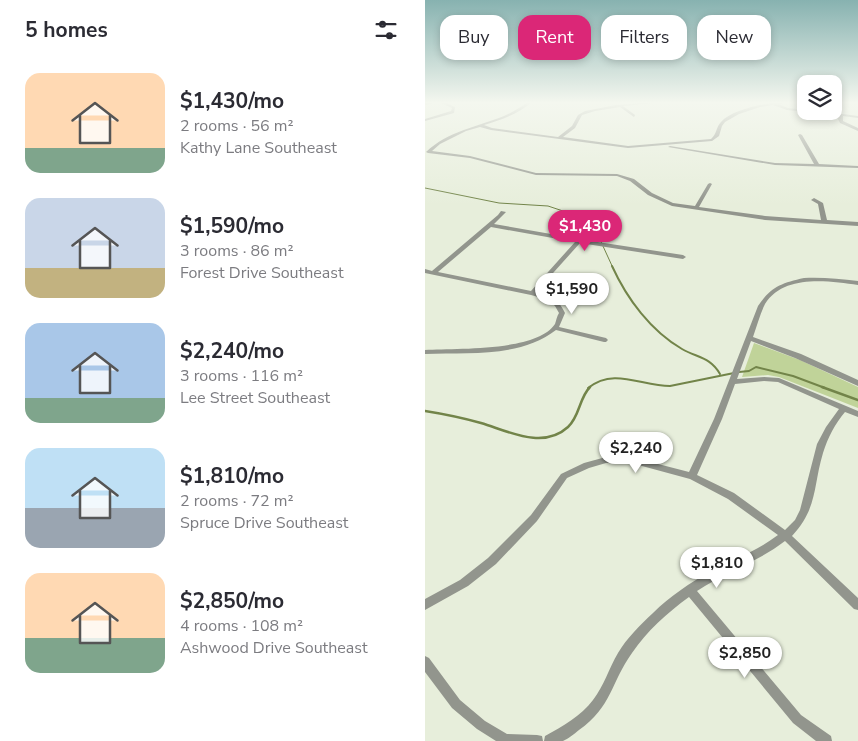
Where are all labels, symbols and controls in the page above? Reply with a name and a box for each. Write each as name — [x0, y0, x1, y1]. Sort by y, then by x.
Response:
chip: Buy — [440, 15, 508, 60]
chip: Rent — [518, 15, 591, 60]
chip: Filters — [601, 15, 687, 60]
chip: New — [697, 15, 771, 60]
text: 5 homes — [25, 16, 108, 44]
icon: filters — [372, 16, 400, 44]
map controls — [797, 75, 842, 120]
button: layers — [797, 75, 842, 120]
text: $1,430/mo — [180, 87, 284, 115]
icon: home — [65, 93, 125, 153]
text: 2 rooms · 56 m² — [180, 115, 293, 137]
text: Kathy Lane Southeast — [180, 137, 337, 159]
pin: $1,430 — [544, 210, 626, 252]
text: $1,590/mo — [180, 212, 284, 240]
text: $1,430 — [559, 215, 611, 237]
icon: home — [65, 218, 125, 278]
text: 3 rooms · 86 m² — [180, 240, 293, 262]
text: Forest Drive Southeast — [180, 262, 344, 284]
pin: $1,590 — [531, 272, 613, 315]
text: $1,590 — [546, 278, 598, 300]
text: $2,240/mo — [180, 337, 284, 365]
icon: home — [65, 343, 125, 403]
text: 3 rooms · 116 m² — [180, 365, 303, 387]
text: Lee Street Southeast — [180, 387, 330, 409]
pin: $2,240 — [595, 432, 677, 474]
text: $2,240 — [610, 437, 662, 459]
text: $1,810/mo — [180, 462, 284, 490]
icon: home — [65, 468, 125, 528]
text: 2 rooms · 72 m² — [180, 490, 293, 512]
text: Spruce Drive Southeast — [180, 512, 348, 534]
pin: $1,810 — [676, 546, 758, 589]
text: $1,810 — [691, 552, 743, 574]
text: $2,850/mo — [180, 587, 284, 615]
icon: home — [65, 593, 125, 653]
text: 4 rooms · 108 m² — [180, 615, 303, 637]
pin: $2,850 — [704, 636, 786, 679]
text: Ashwood Drive Southeast — [180, 637, 368, 659]
text: $2,850 — [719, 642, 771, 664]

